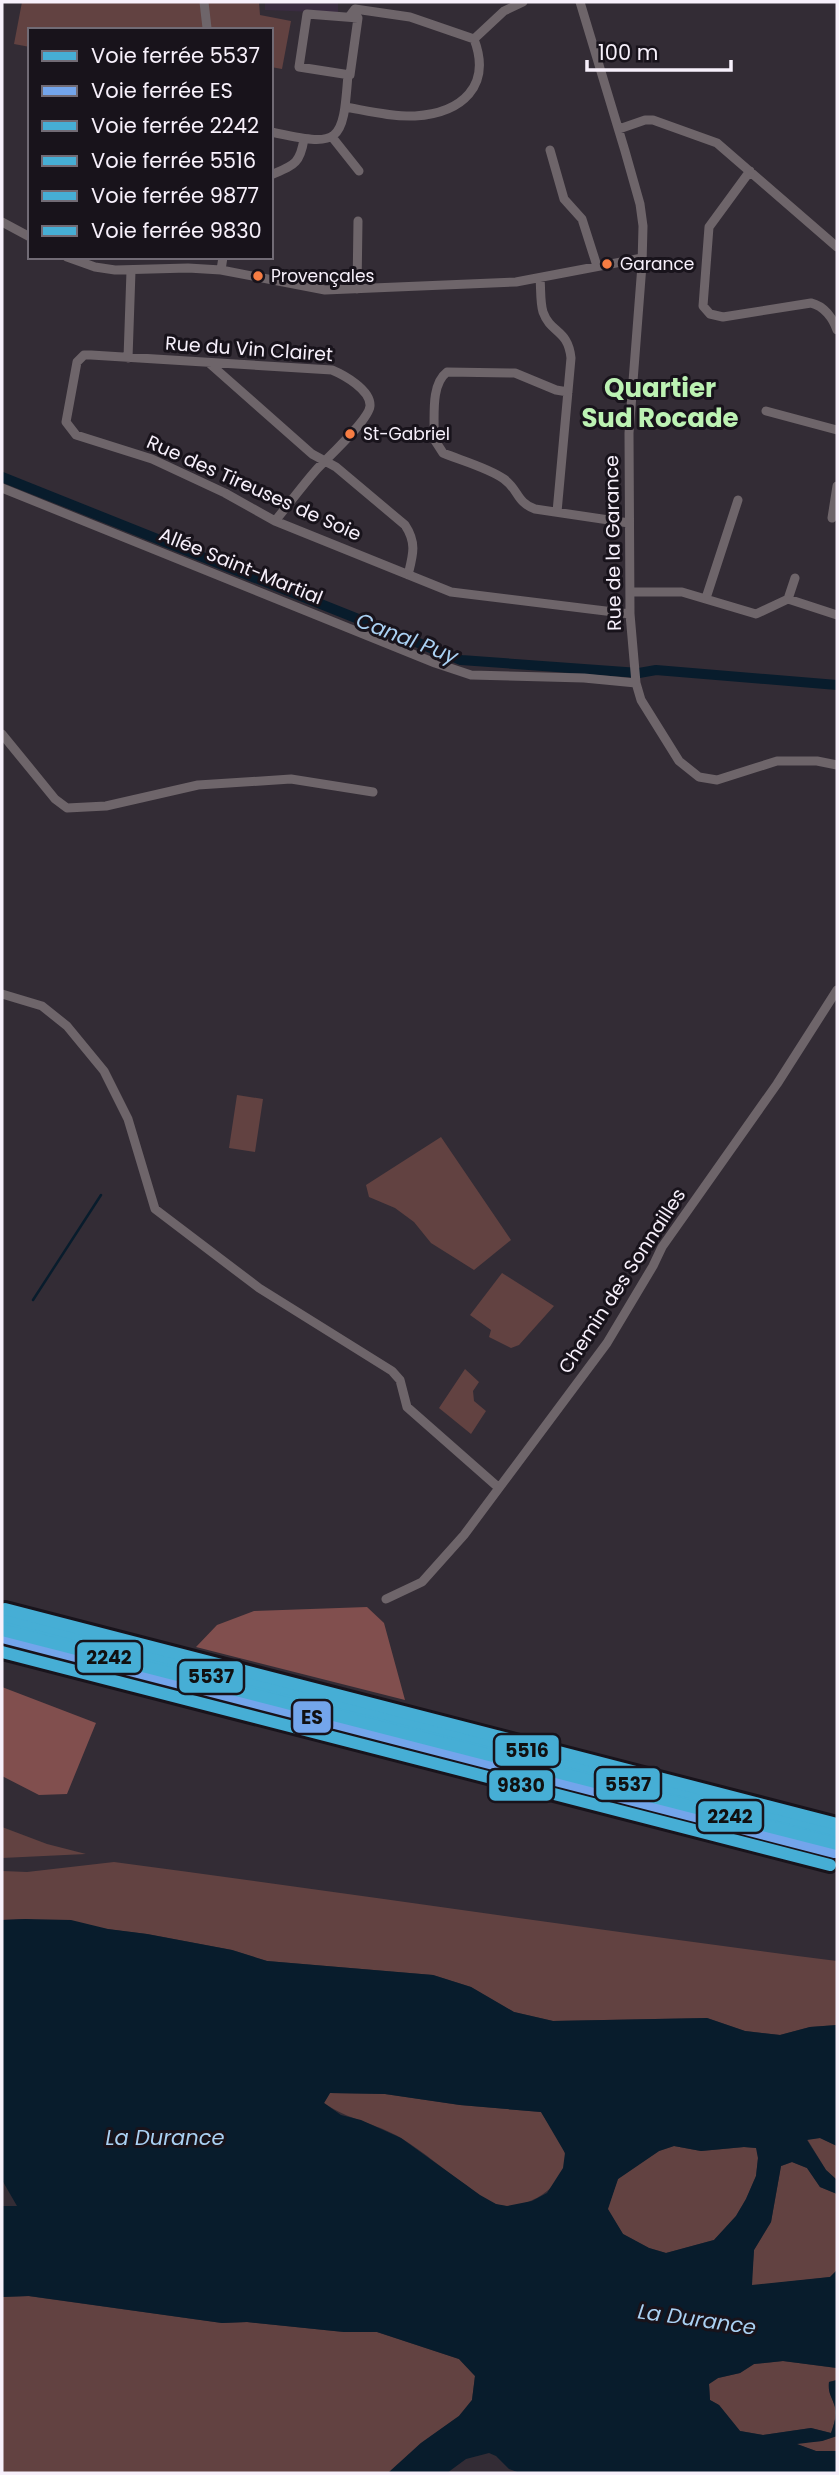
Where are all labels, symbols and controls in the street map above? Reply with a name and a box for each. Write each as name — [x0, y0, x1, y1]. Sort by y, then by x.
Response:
legend — [28, 28, 273, 259]
scale bar — [587, 28, 730, 72]
text: 100 m — [598, 38, 658, 67]
text: Voie ferrée 5537 — [91, 41, 260, 70]
text: Voie ferrée ES — [91, 76, 233, 105]
text: Voie ferrée 2242 — [91, 111, 259, 140]
text: Voie ferrée 5516 — [91, 146, 256, 175]
text: Voie ferrée 9877 — [91, 181, 259, 210]
text: Voie ferrée 9830 — [91, 216, 262, 245]
place label: Garance — [620, 252, 694, 276]
marker: Garance — [600, 257, 614, 271]
place label: Provençales — [271, 264, 374, 288]
marker: Provençales — [251, 269, 265, 283]
street label: Rue du Vin Clairet — [164, 330, 334, 368]
district label: Quartier Sud Rocade — [581, 370, 739, 436]
place label: St-Gabriel — [363, 422, 450, 446]
marker: St-Gabriel — [343, 427, 357, 441]
street label: Rue des Tireuses de Soie — [142, 428, 366, 548]
street label: Rue de la Garance — [598, 455, 628, 631]
street label: Allée Saint-Martial — [155, 521, 327, 611]
water label: Canal Puy — [352, 605, 463, 671]
street label: Chemin des Sonnailles — [552, 1183, 692, 1379]
line badge: 2242 — [76, 1641, 142, 1674]
text: 2242 — [86, 1644, 132, 1671]
line badge: 5537 — [178, 1660, 244, 1694]
text: 5537 — [188, 1663, 234, 1690]
line badge: ES — [292, 1700, 332, 1734]
text: ES — [301, 1704, 323, 1731]
line badge: 5516 — [494, 1734, 560, 1767]
text: 5516 — [505, 1737, 549, 1764]
line badge: 5537 — [595, 1767, 661, 1801]
line badge: 9830 — [488, 1769, 554, 1802]
text: 5537 — [605, 1771, 651, 1798]
text: 9830 — [497, 1772, 545, 1799]
line badge: 2242 — [697, 1800, 763, 1833]
text: 2242 — [707, 1803, 753, 1830]
water label: La Durance — [105, 2123, 225, 2152]
water label: La Durance — [636, 2296, 758, 2342]

